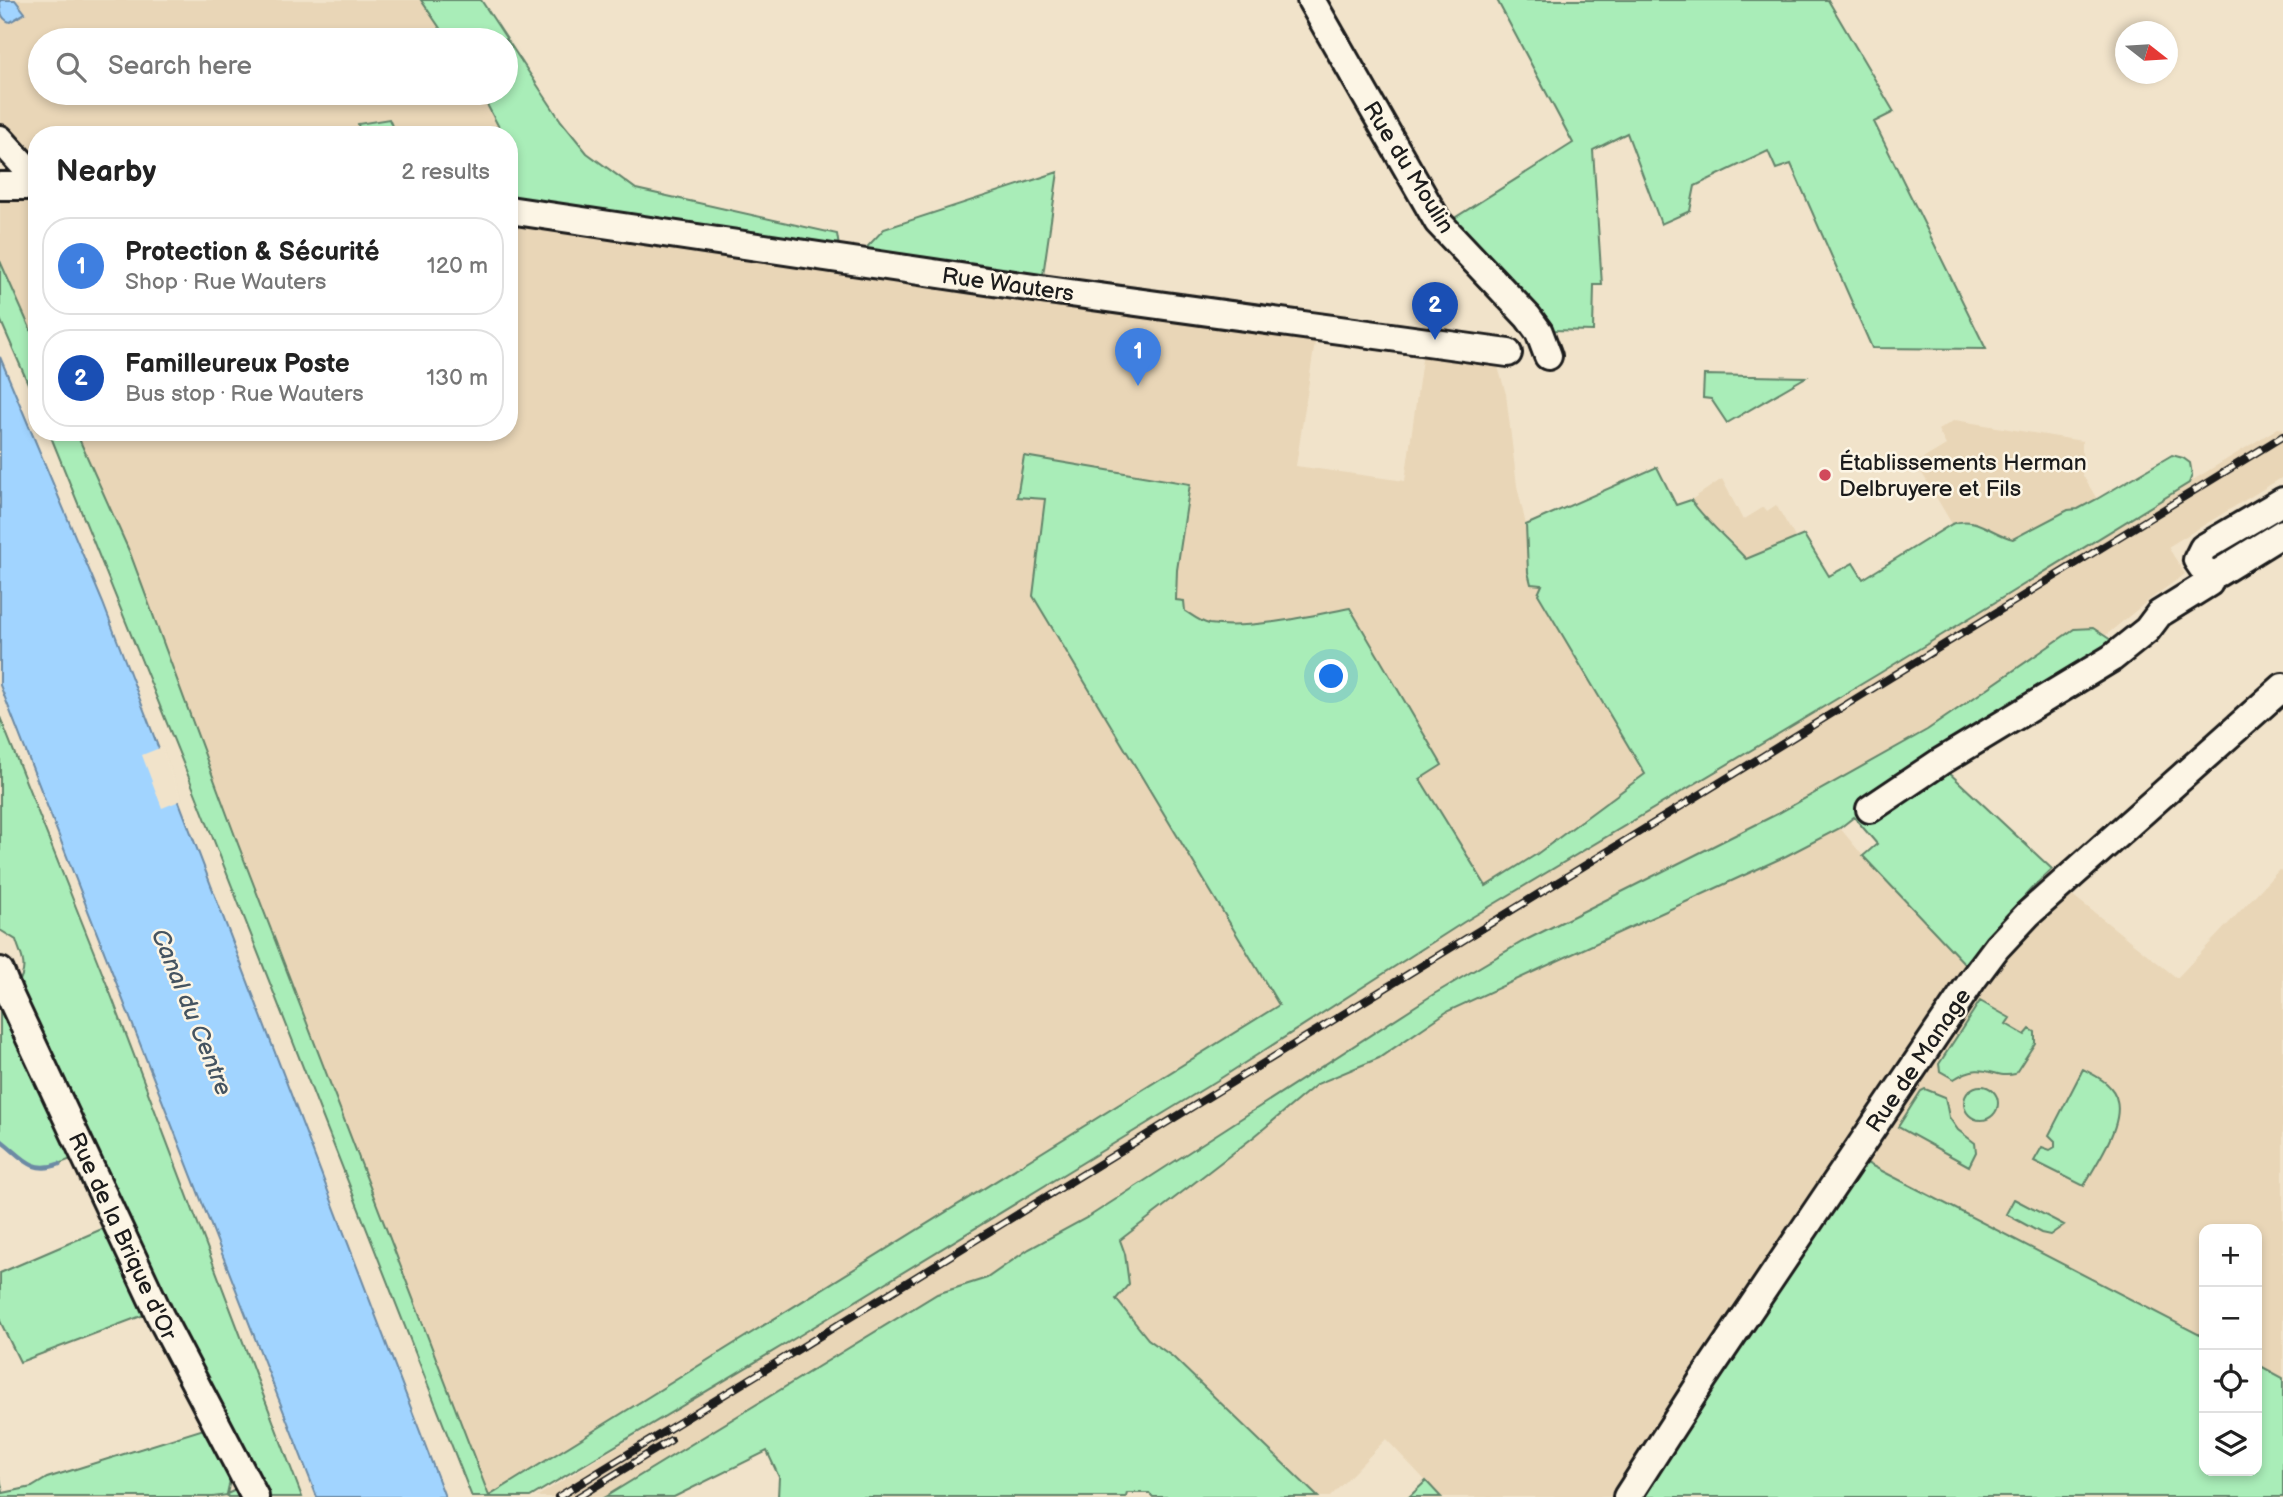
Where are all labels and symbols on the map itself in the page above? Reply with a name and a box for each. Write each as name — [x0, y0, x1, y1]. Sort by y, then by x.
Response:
north arrow — [2115, 21, 2178, 84]
street label: Rue du Moulin — [1356, 96, 1460, 239]
street label: Rue Wauters — [940, 262, 1076, 308]
pin: 2 — [1412, 282, 1458, 340]
pin: 1 — [1115, 328, 1161, 386]
place label: Établissements Herman Delbruyere et Fils — [1839, 449, 2087, 503]
marker: Établissements Herman Delbruyere et Fils — [1817, 467, 1833, 483]
your location — [1314, 659, 1348, 693]
water label: Canal du Centre — [145, 924, 238, 1100]
street label: Rue de Manage — [1860, 983, 1977, 1138]
street label: Rue de la Brique d'Or — [62, 1128, 183, 1345]

